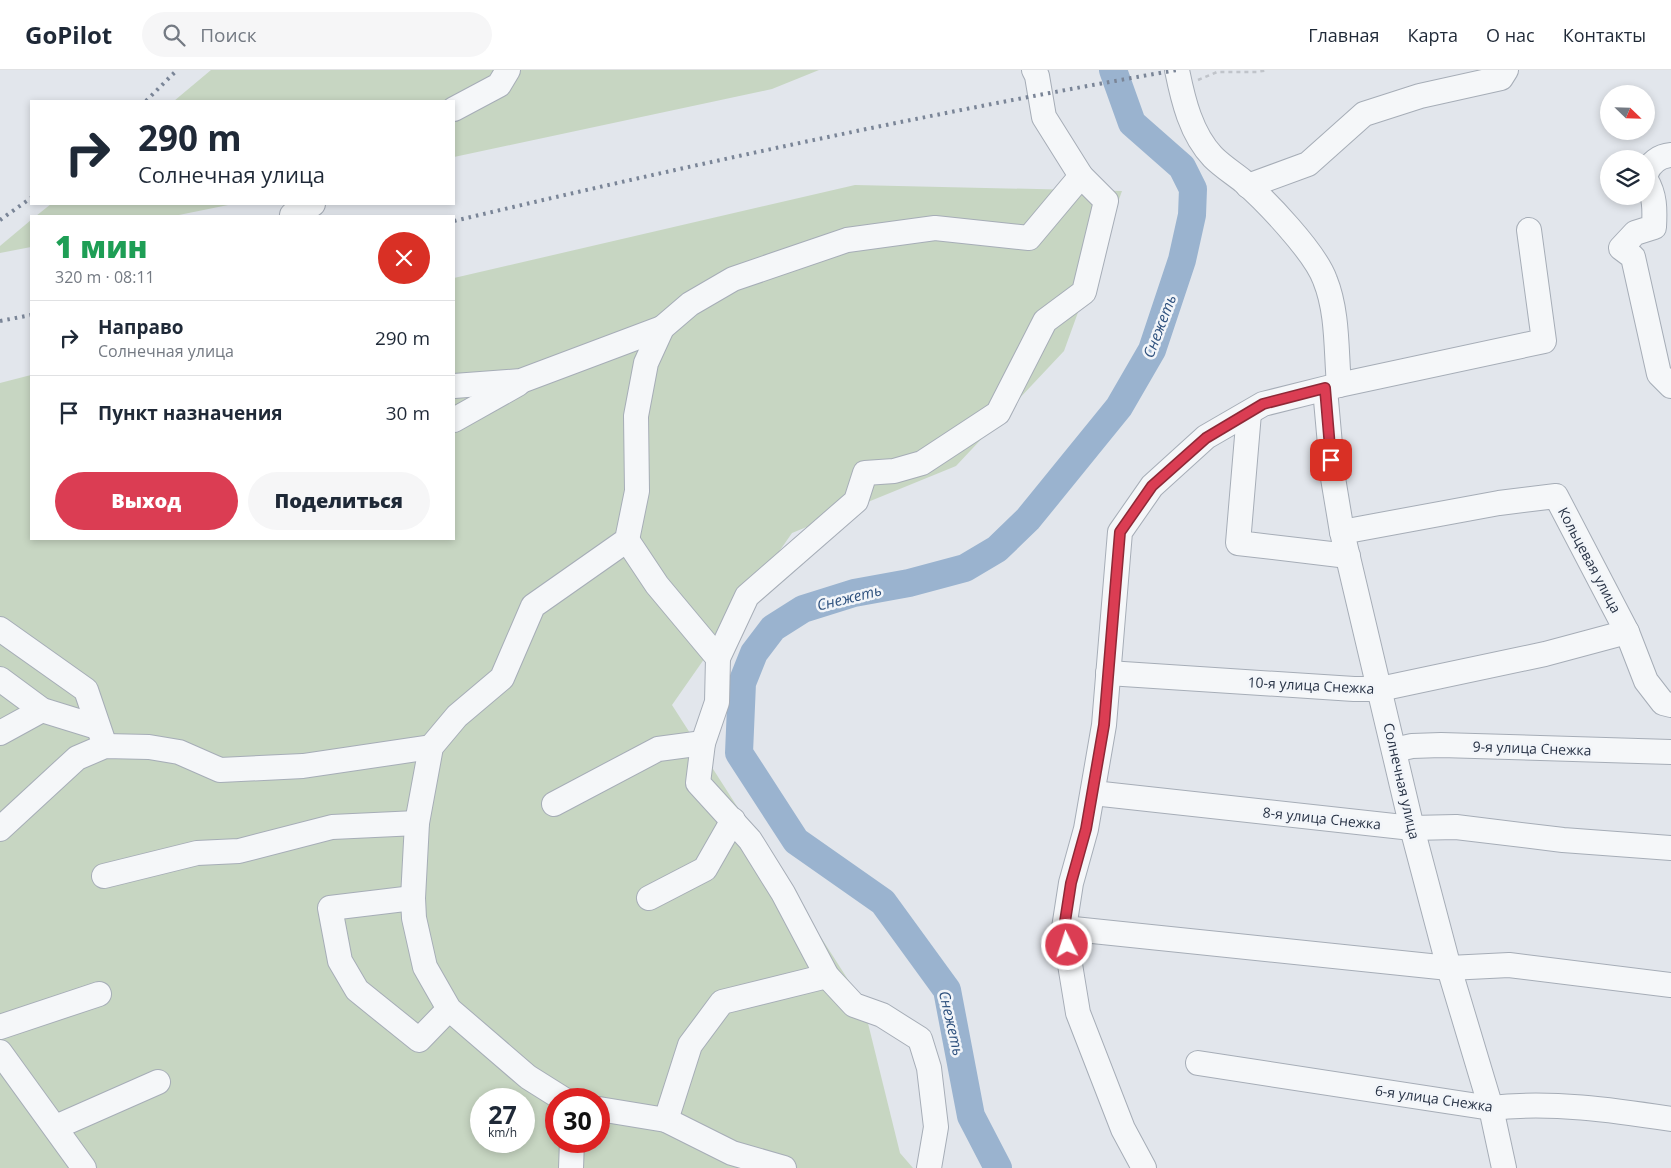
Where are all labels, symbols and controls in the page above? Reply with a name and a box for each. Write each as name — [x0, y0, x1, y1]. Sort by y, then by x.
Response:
search box — [142, 12, 492, 57]
text: GoPilot — [25, 18, 112, 51]
icon: search — [160, 21, 188, 49]
text: Поиск — [200, 22, 257, 48]
text: Главная — [1308, 23, 1380, 47]
text: Карта — [1408, 23, 1458, 47]
text: О нас — [1486, 23, 1535, 47]
text: Контакты — [1563, 23, 1646, 47]
north arrow — [1600, 85, 1655, 140]
map controls — [1600, 85, 1655, 205]
text: 290 m — [138, 114, 242, 161]
icon: right — [55, 120, 120, 185]
button: layers — [1600, 150, 1655, 205]
text: Солнечная улица — [138, 159, 325, 189]
text: 1 мин — [55, 226, 148, 267]
button: close — [378, 232, 430, 284]
text: 320 m · 08:11 — [55, 266, 155, 288]
water label: Снежеть — [1138, 292, 1180, 360]
text: Направо — [98, 314, 184, 340]
icon: right — [55, 324, 83, 352]
text: 290 m — [375, 325, 430, 351]
text: Солнечная улица — [98, 340, 234, 362]
icon: arrive — [55, 399, 83, 427]
text: Пункт назначения — [98, 400, 283, 426]
text: 30 m — [386, 400, 430, 426]
pin — [1310, 439, 1352, 481]
icon: arrive — [1317, 446, 1345, 474]
button: Выход — [55, 472, 238, 530]
button: Поделиться — [248, 472, 430, 530]
street label: Кольцевая улица — [1554, 504, 1626, 616]
water label: Снежеть — [815, 579, 883, 615]
street label: 10-я улица Снежка — [1247, 672, 1375, 698]
street label: Солнечная улица — [1379, 721, 1425, 841]
street label: 9-я улица Снежка — [1472, 736, 1592, 760]
street label: 8-я улица Снежка — [1262, 802, 1382, 834]
position arrow — [1040, 918, 1092, 970]
water label: Снежеть — [935, 989, 969, 1057]
street label: 6-я улица Снежка — [1374, 1080, 1494, 1116]
speed limit sign: 30 — [545, 1088, 610, 1153]
text: 27 — [488, 1097, 517, 1131]
text: km/h — [488, 1124, 517, 1141]

